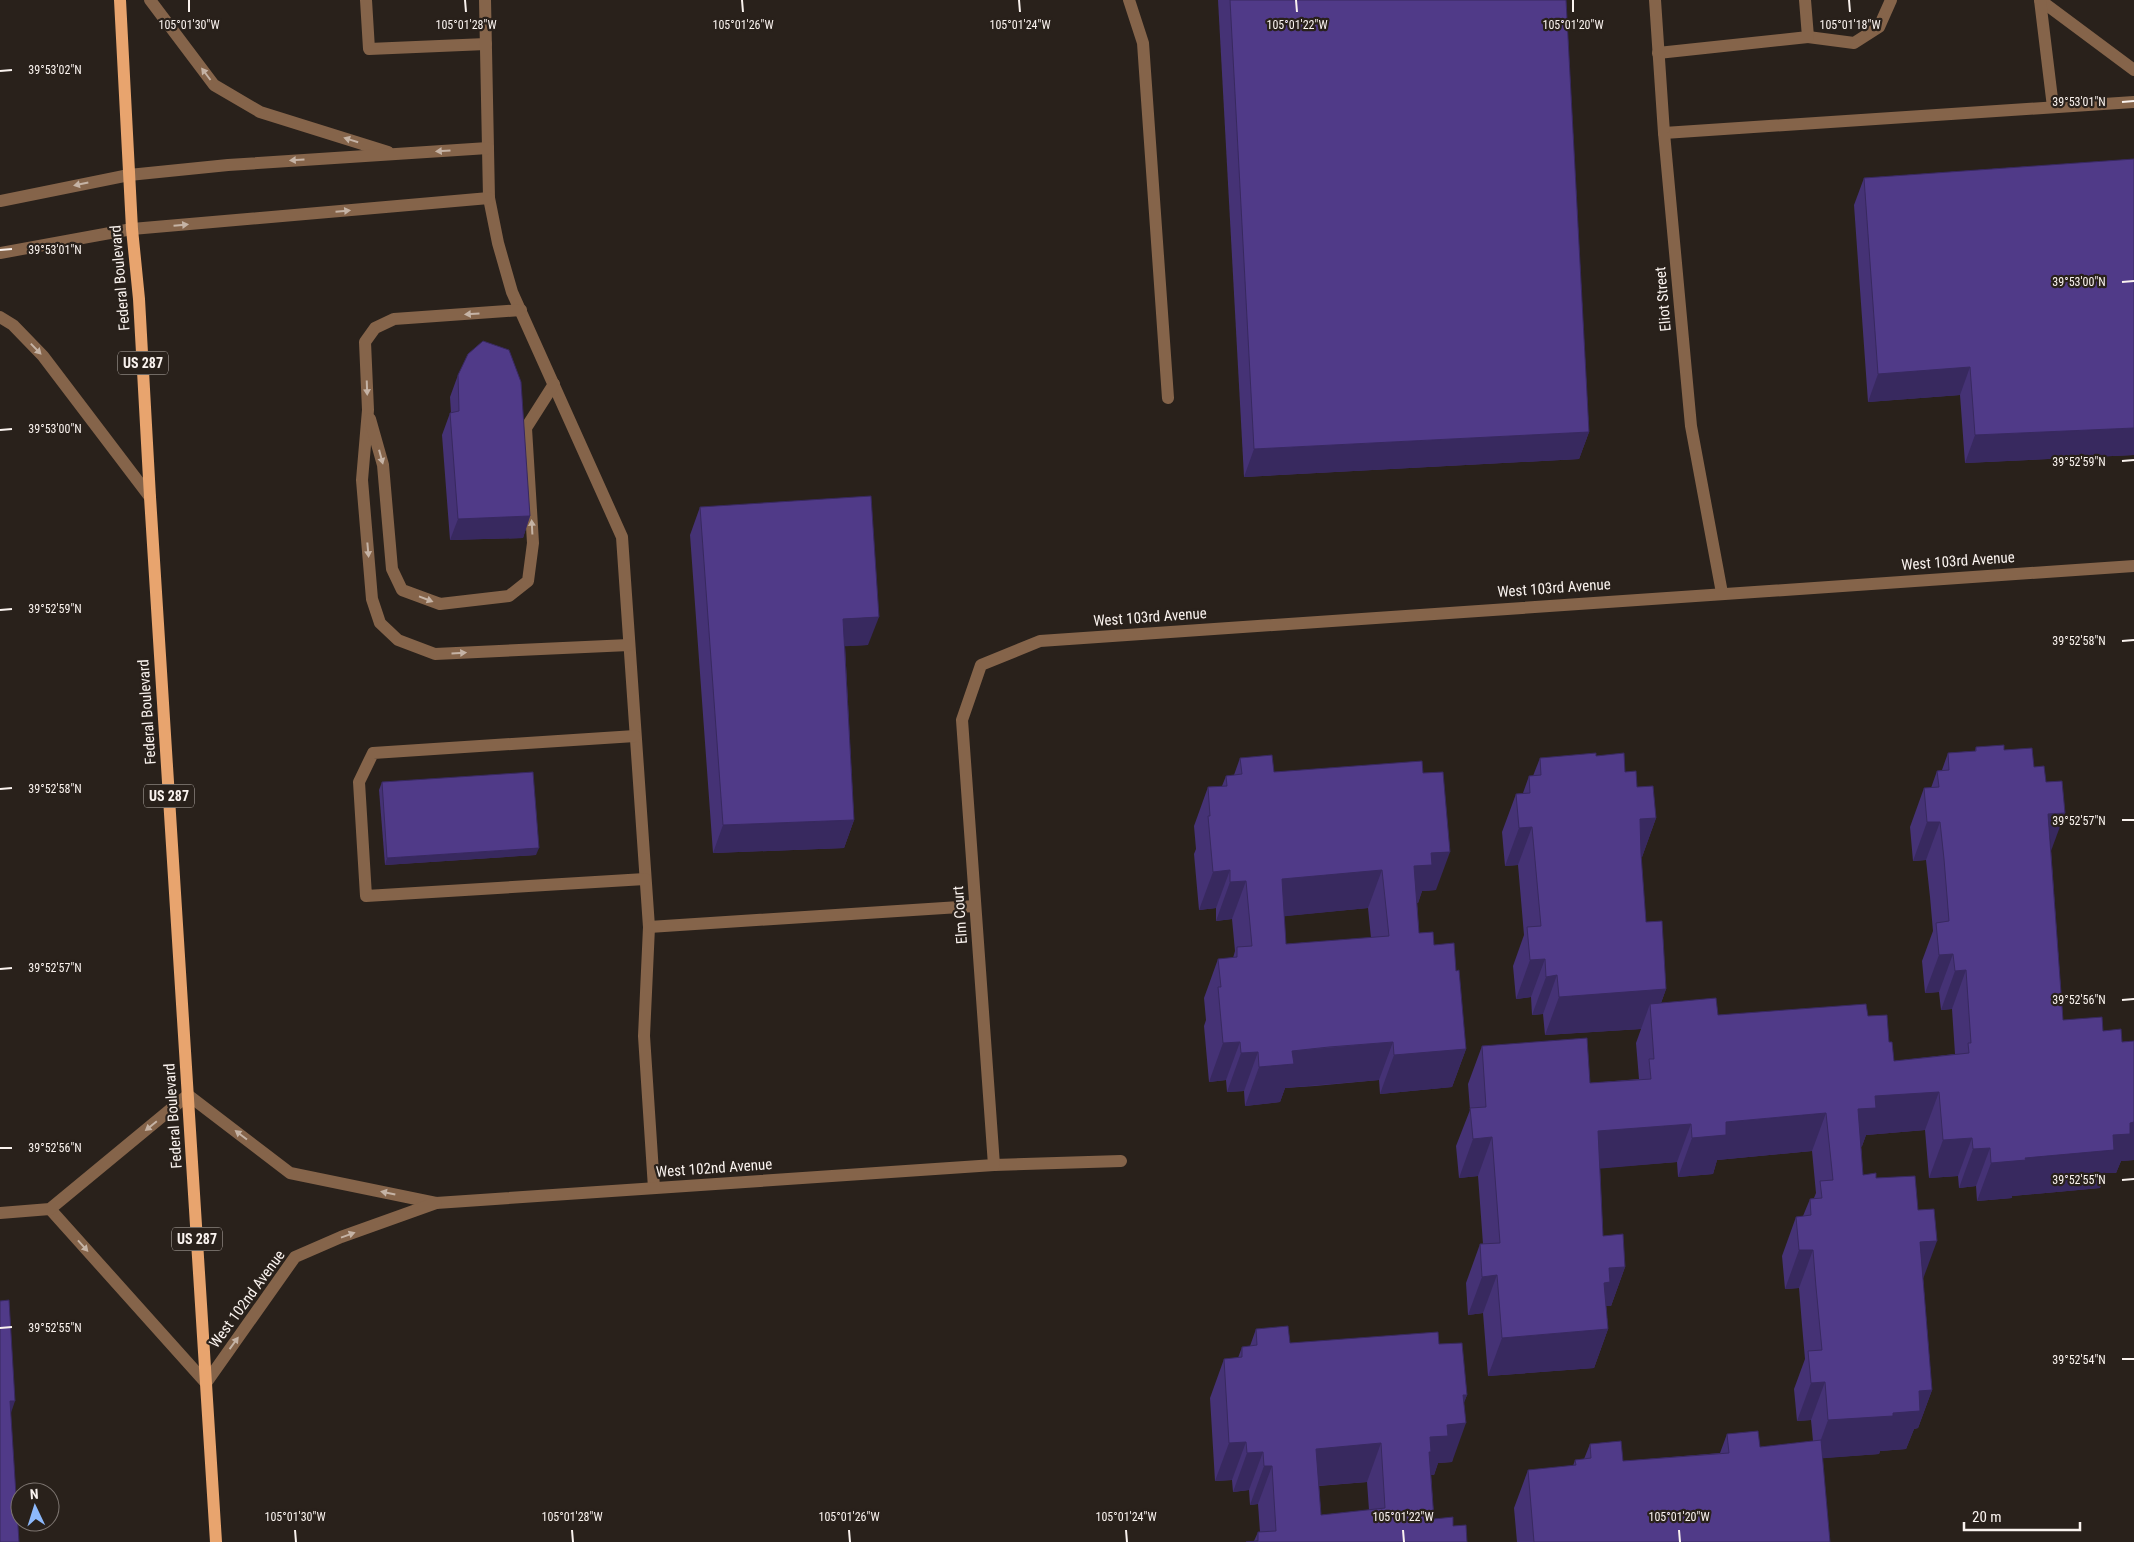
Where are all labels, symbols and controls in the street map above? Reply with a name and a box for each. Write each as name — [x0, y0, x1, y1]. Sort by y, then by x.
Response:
text: 105°01'30"W — [158, 18, 220, 32]
text: 105°01'28"W — [435, 18, 497, 32]
text: 105°01'26"W — [712, 18, 774, 32]
text: 105°01'24"W — [989, 18, 1051, 32]
text: 105°01'22"W — [1266, 18, 1328, 32]
text: 105°01'20"W — [1542, 18, 1604, 32]
text: 105°01'18"W — [1819, 18, 1881, 32]
text: 39°53'02"N — [28, 63, 82, 77]
one-way arrow — [201, 67, 211, 81]
text: 39°53'01"N — [2052, 95, 2106, 109]
one-way arrow — [343, 136, 358, 144]
one-way arrow — [435, 148, 451, 156]
one-way arrow — [288, 157, 304, 165]
one-way arrow — [73, 181, 89, 189]
one-way arrow — [335, 207, 351, 215]
one-way arrow — [173, 220, 189, 228]
street label: Federal Boulevard — [106, 225, 134, 331]
text: 39°53'01"N — [28, 243, 82, 257]
street label: Eliot Street — [1651, 266, 1675, 332]
text: 39°53'00"N — [2052, 275, 2106, 289]
one-way arrow — [464, 310, 480, 318]
one-way arrow — [30, 343, 42, 355]
road number: US 287 — [118, 352, 168, 374]
one-way arrow — [363, 381, 371, 397]
text: 39°53'00"N — [28, 422, 82, 436]
one-way arrow — [377, 449, 385, 464]
text: 39°52'59"N — [2052, 455, 2106, 469]
one-way arrow — [528, 519, 536, 535]
one-way arrow — [364, 543, 372, 559]
street label: West 103rd Avenue — [1901, 548, 2015, 574]
street label: West 103rd Avenue — [1497, 575, 1611, 601]
one-way arrow — [419, 596, 434, 603]
text: 39°52'59"N — [28, 602, 82, 616]
street label: West 103rd Avenue — [1093, 604, 1207, 630]
text: 39°52'58"N — [2052, 634, 2106, 648]
one-way arrow — [451, 649, 467, 657]
street label: Federal Boulevard — [134, 659, 160, 765]
text: 39°52'58"N — [28, 782, 82, 796]
road number: US 287 — [144, 784, 194, 808]
text: 39°52'57"N — [2052, 814, 2106, 828]
street label: Elm Court — [949, 885, 971, 945]
text: 39°52'57"N — [28, 961, 82, 975]
text: 39°52'56"N — [2052, 993, 2106, 1007]
street label: Federal Boulevard — [160, 1063, 186, 1169]
one-way arrow — [144, 1121, 157, 1132]
one-way arrow — [234, 1130, 248, 1140]
text: 39°52'56"N — [28, 1141, 82, 1155]
street label: West 102nd Avenue — [655, 1155, 773, 1181]
text: 39°52'55"N — [2052, 1173, 2106, 1187]
one-way arrow — [381, 1189, 396, 1197]
road number: US 287 — [172, 1228, 222, 1250]
one-way arrow — [341, 1231, 356, 1239]
one-way arrow — [77, 1239, 89, 1251]
street label: West 102nd Avenue — [205, 1247, 289, 1351]
text: 39°52'55"N — [28, 1321, 82, 1335]
one-way arrow — [229, 1336, 239, 1350]
text: 39°52'54"N — [2052, 1353, 2106, 1367]
north arrow — [10, 1482, 60, 1532]
text: N — [29, 1486, 39, 1502]
scale bar — [1964, 1500, 2080, 1532]
text: 20 m — [1972, 1508, 2002, 1526]
text: 105°01'30"W — [264, 1510, 326, 1524]
text: 105°01'28"W — [541, 1510, 603, 1524]
text: 105°01'26"W — [818, 1510, 880, 1524]
text: 105°01'24"W — [1095, 1510, 1157, 1524]
text: 105°01'22"W — [1372, 1510, 1434, 1524]
text: 105°01'20"W — [1648, 1510, 1710, 1524]

